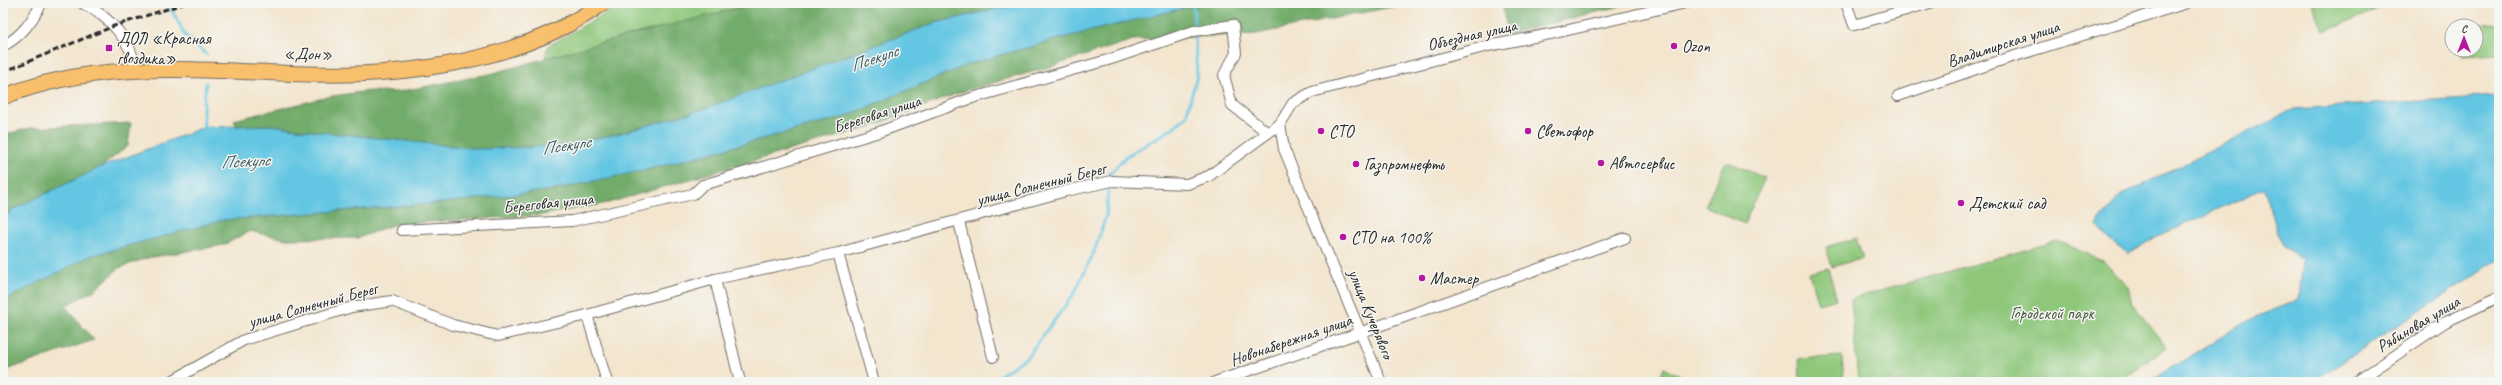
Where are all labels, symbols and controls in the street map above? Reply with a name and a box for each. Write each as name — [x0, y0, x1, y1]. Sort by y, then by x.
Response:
street label: Объездная улица — [1425, 14, 1521, 56]
street label: Владимирская улица — [1944, 16, 2063, 72]
north arrow — [2444, 18, 2484, 58]
text: С — [2461, 21, 2468, 35]
place label: ДОЛ «Красная гвоздика» — [117, 28, 212, 69]
place label: Ozon — [1682, 36, 1710, 57]
water label: Псекупс — [847, 39, 903, 76]
marker: Ozon — [1669, 41, 1679, 51]
marker: ДОЛ «Красная гвоздика» — [104, 43, 114, 53]
street label: «Дон» — [284, 43, 332, 65]
street label: Береговая улица — [831, 90, 924, 138]
place label: СТО — [1329, 121, 1356, 142]
place label: Светофор — [1536, 121, 1595, 142]
marker: СТО — [1316, 126, 1326, 136]
marker: Светофор — [1523, 126, 1533, 136]
water label: Псекупс — [540, 130, 594, 160]
water label: Псекупс — [220, 149, 273, 173]
place label: Автосервис — [1609, 153, 1675, 174]
place label: Газпромнефть — [1364, 154, 1445, 176]
street label: улица Солнечный Берег — [973, 157, 1110, 210]
marker: Автосервис — [1596, 158, 1606, 168]
marker: Газпромнефть — [1351, 159, 1361, 169]
street label: Береговая улица — [502, 188, 595, 218]
place label: Детский сад — [1969, 193, 2047, 214]
marker: Детский сад — [1956, 198, 1966, 208]
place label: СТО на 100% — [1351, 227, 1433, 248]
marker: СТО на 100% — [1338, 232, 1348, 242]
street label: улица Кучерявого — [1343, 265, 1399, 364]
place label: Мастер — [1430, 268, 1480, 289]
marker: Мастер — [1417, 273, 1427, 283]
street label: улица Солнечный Берег — [245, 277, 382, 333]
street label: Рябиновая улица — [2373, 290, 2464, 357]
park label: Городской парк — [2010, 303, 2096, 324]
street label: Новонабережная улица — [1227, 309, 1356, 371]

